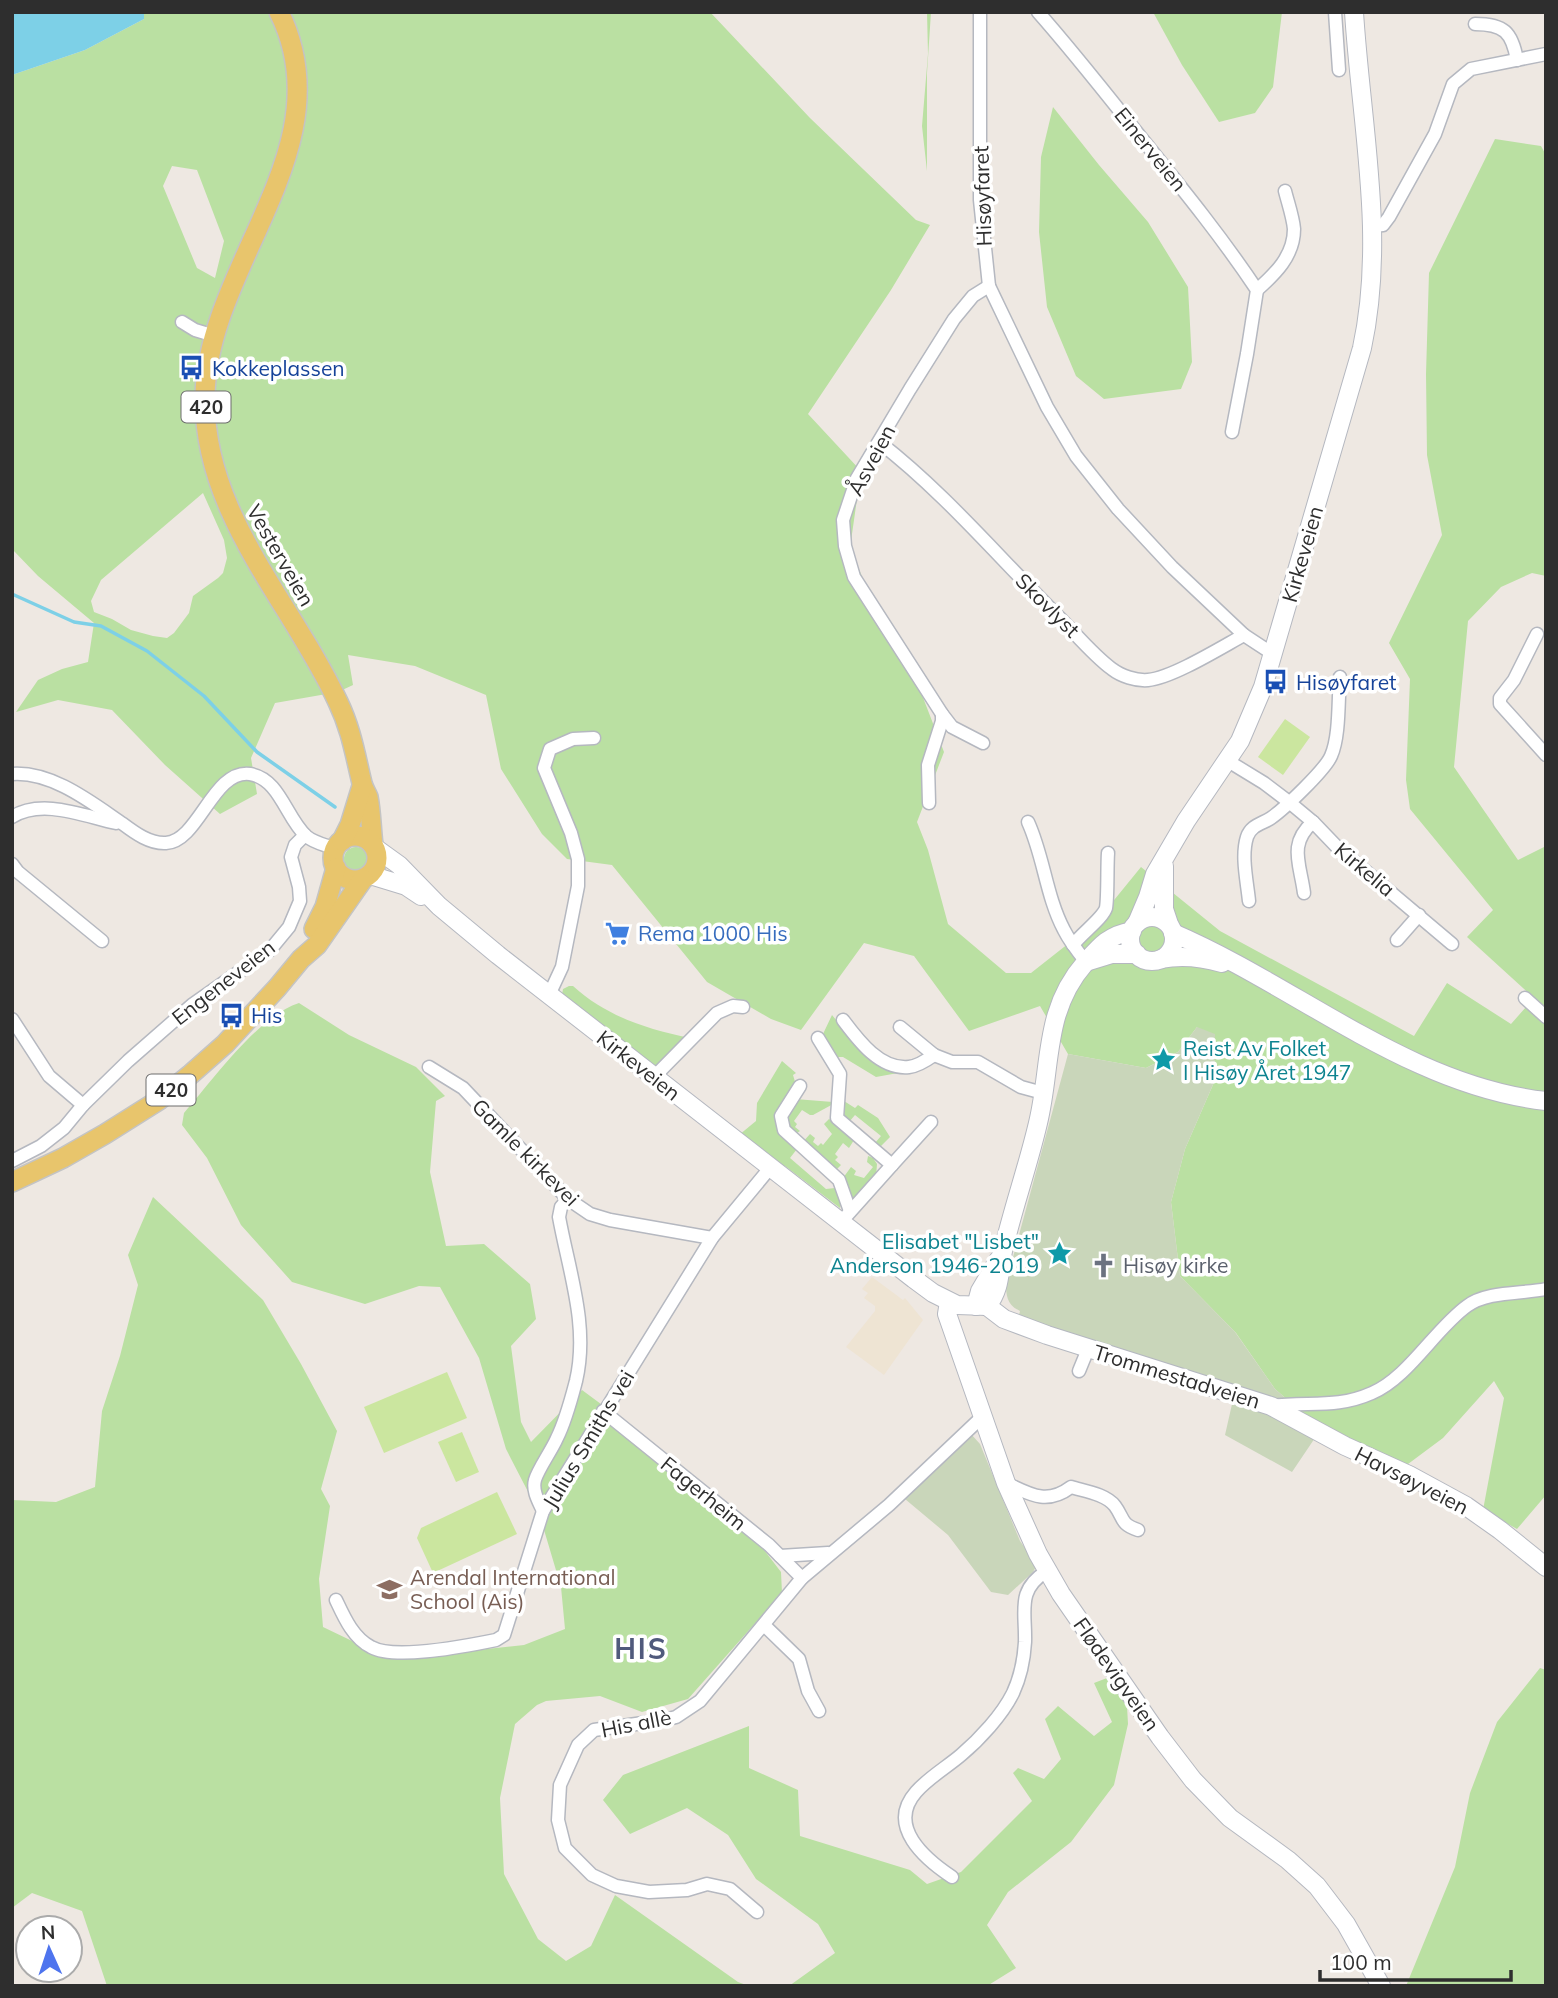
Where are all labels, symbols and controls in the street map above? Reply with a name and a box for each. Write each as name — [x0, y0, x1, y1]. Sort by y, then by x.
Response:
street label: Einerveien — [1109, 102, 1193, 196]
street label: Hisøyfaret — [967, 145, 997, 247]
bus stop icon: Kokkeplassen — [178, 354, 206, 382]
place label: Kokkeplassen — [212, 355, 345, 381]
road number: 420 — [182, 392, 230, 422]
street label: Åsveien — [842, 420, 900, 500]
street label: Vesterveien — [241, 499, 321, 611]
street label: Kirkeveien — [1276, 503, 1328, 605]
street label: Skovlyst — [1010, 567, 1086, 643]
bus stop icon: Hisøyfaret — [1262, 668, 1290, 696]
place label: Hisøyfaret — [1296, 669, 1396, 695]
street label: Kirkelia — [1330, 836, 1400, 902]
supermarket icon: Rema 1000 His — [604, 919, 632, 947]
place label: Rema 1000 His — [638, 920, 788, 946]
street label: Engeneveien — [166, 934, 280, 1030]
bus stop icon: His — [217, 1001, 245, 1029]
place label: His — [251, 1002, 283, 1028]
street label: Kirkeveien — [592, 1024, 686, 1106]
place label: Reist Av Folket I Hisøy Året 1947 — [1183, 1035, 1351, 1085]
place icon: Reist Av Folket I Hisøy Året 1947 — [1149, 1046, 1177, 1074]
road number: 420 — [146, 1074, 196, 1106]
street label: Gamle kirkevei — [467, 1093, 585, 1211]
place label: Elisabet "Lisbet" Anderson 1946-2019 — [830, 1228, 1039, 1278]
place icon: Elisabet "Lisbet" Anderson 1946-2019 — [1045, 1239, 1073, 1267]
church icon: Hisøy kirke — [1089, 1251, 1117, 1279]
place label: Hisøy kirke — [1123, 1252, 1228, 1278]
street label: Trommestadveien — [1091, 1338, 1263, 1414]
street label: Julius Smiths vei — [537, 1365, 639, 1513]
street label: Havsøyveien — [1351, 1440, 1473, 1520]
street label: Fagerheim — [656, 1451, 752, 1535]
place label: Arendal International School (Ais) — [410, 1564, 616, 1614]
school or university icon: Arendal International School (Ais) — [376, 1575, 404, 1603]
street label: Flødevigveien — [1068, 1612, 1166, 1736]
district label: HIS — [614, 1631, 668, 1666]
street label: His allè — [599, 1703, 673, 1743]
north arrow — [14, 1914, 84, 1984]
text: N — [40, 1920, 56, 1944]
scale bar — [1320, 1938, 1511, 1982]
text: 100 m — [1330, 1949, 1392, 1975]

